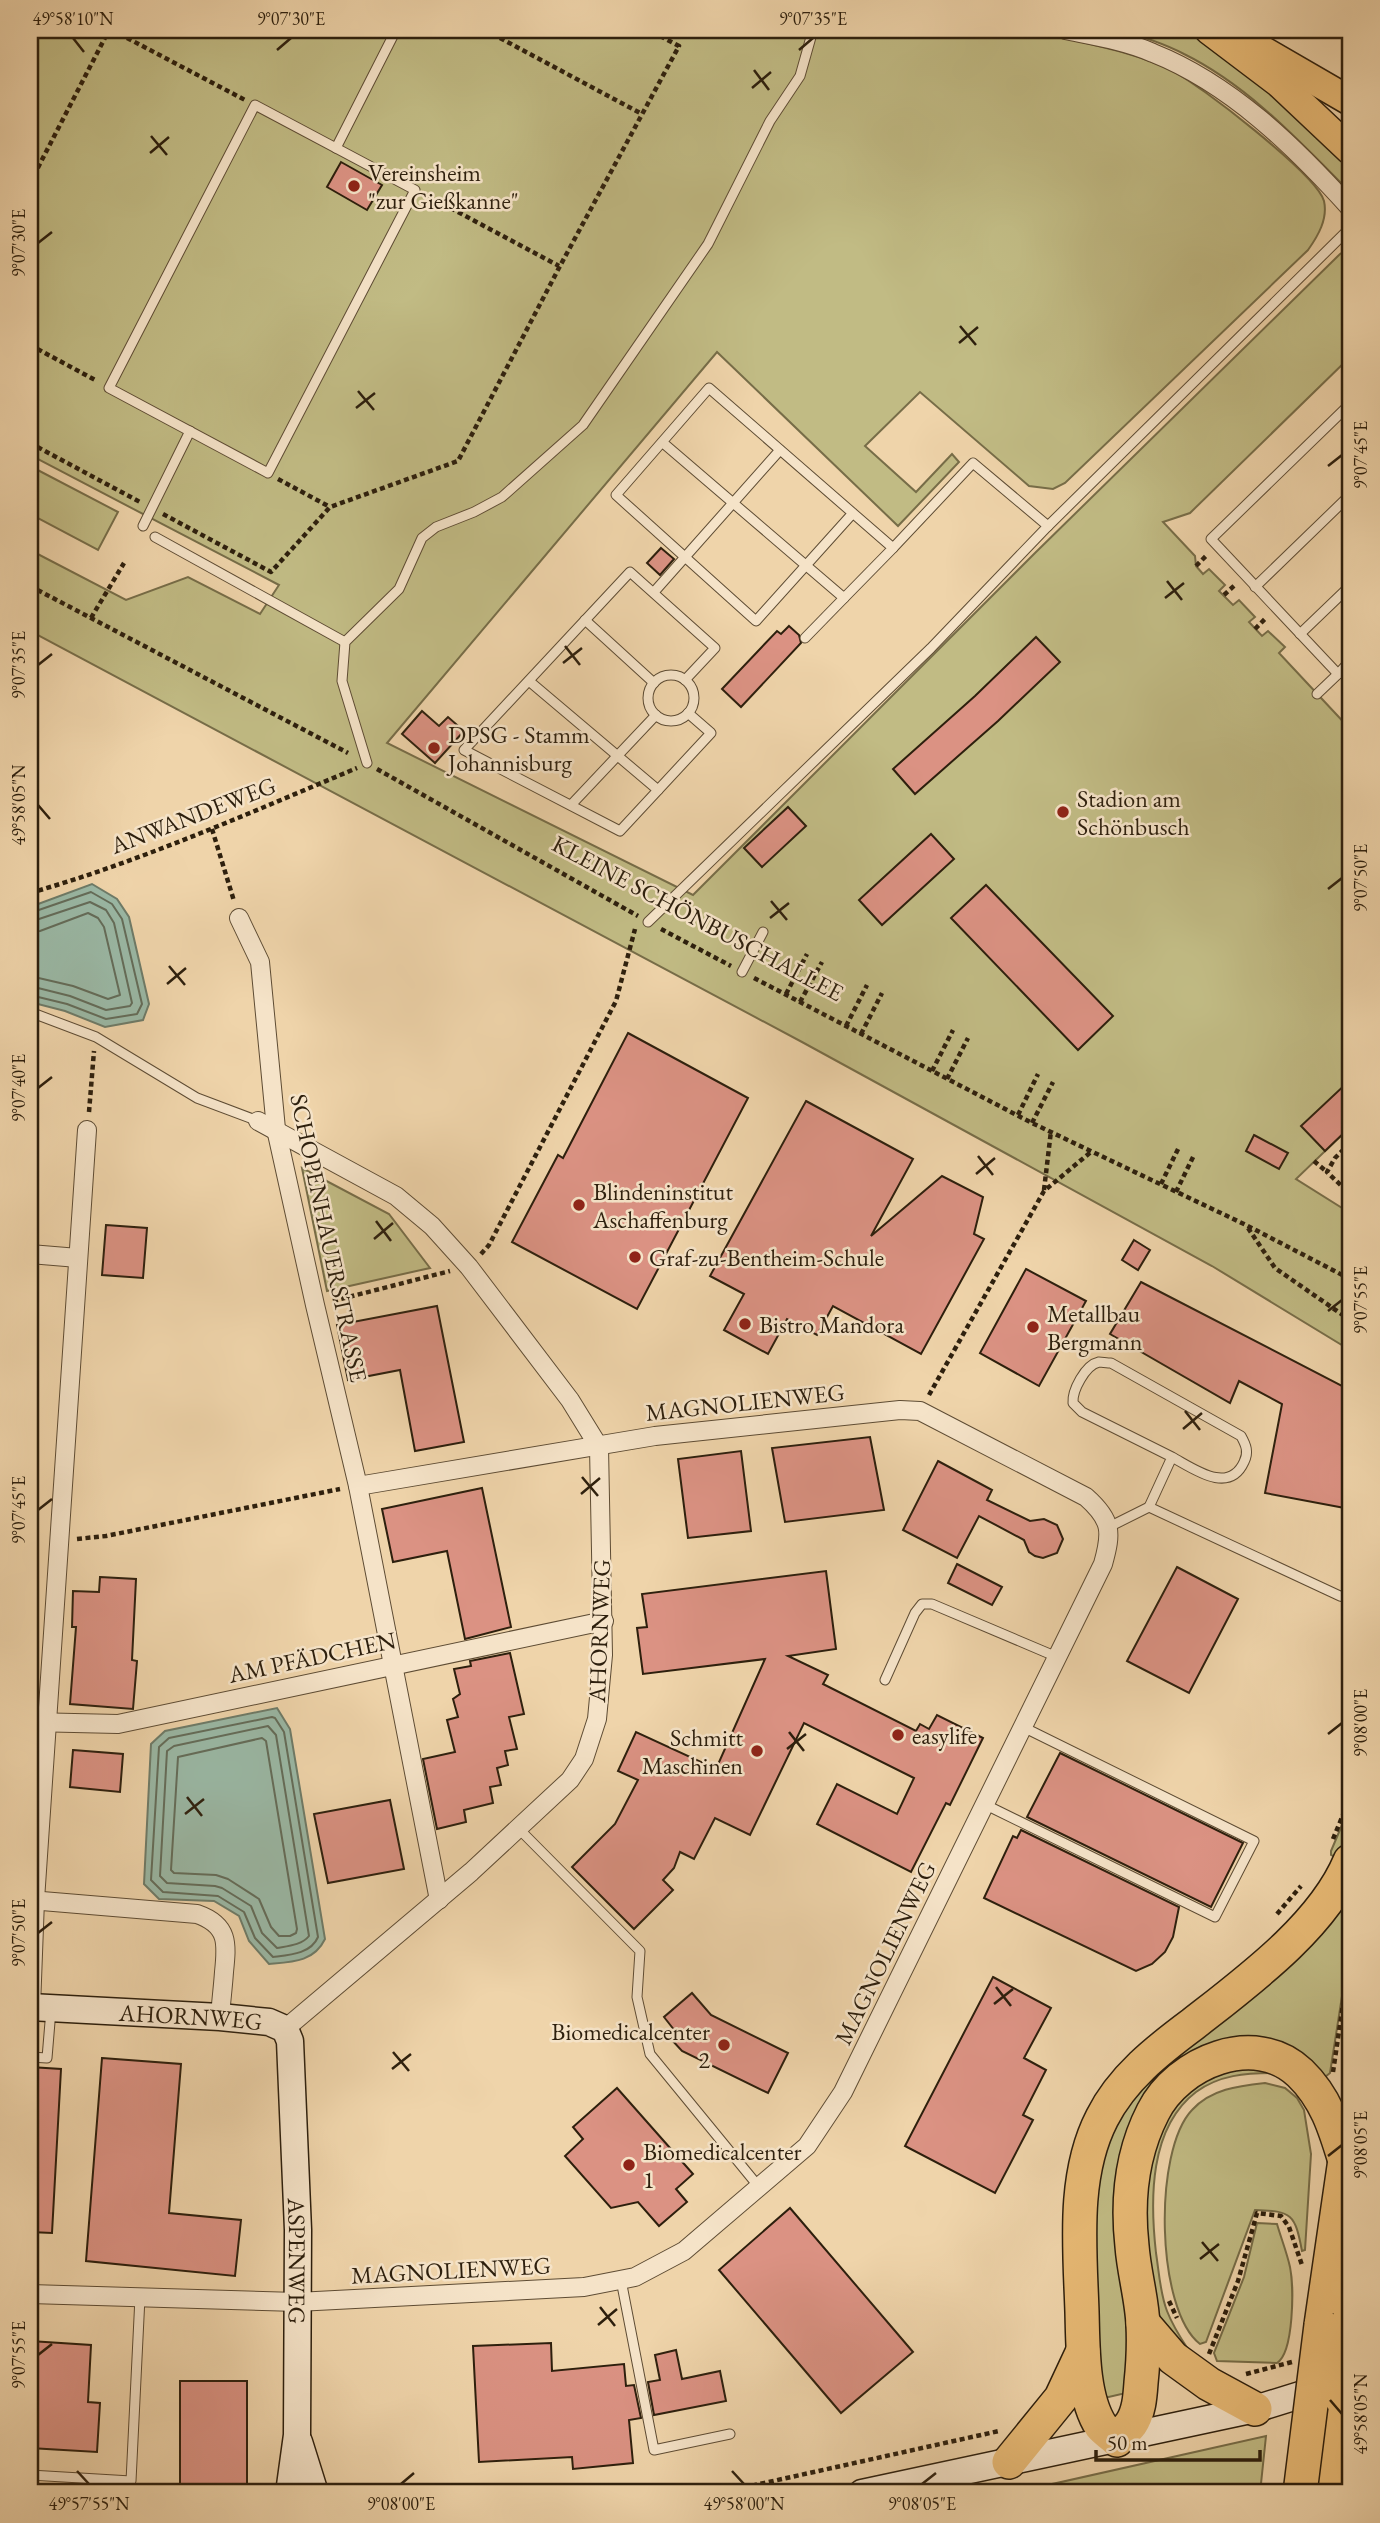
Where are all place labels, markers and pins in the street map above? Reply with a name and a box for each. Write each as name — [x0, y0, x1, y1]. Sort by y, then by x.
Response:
place label: Vereinsheim "zur Gießkanne" — [368, 157, 519, 216]
marker: Vereinsheim "zur Gießkanne" — [346, 178, 362, 194]
place label: DPSG - Stamm Johannisburg — [446, 719, 590, 778]
marker: DPSG - Stamm Johannisburg — [426, 740, 442, 756]
place label: Stadion am Schönbusch — [1077, 783, 1190, 842]
marker: Stadion am Schönbusch — [1055, 804, 1071, 820]
place label: Blindeninstitut Aschaffenburg — [592, 1176, 733, 1235]
marker: Blindeninstitut Aschaffenburg — [571, 1197, 587, 1213]
place label: Graf-zu-Bentheim-Schule — [649, 1242, 884, 1273]
marker: Graf-zu-Bentheim-Schule — [627, 1249, 643, 1265]
place label: Metallbau Bergmann — [1047, 1298, 1143, 1357]
place label: Bistro Mandora — [759, 1309, 904, 1340]
marker: Bistro Mandora — [737, 1316, 753, 1332]
marker: Metallbau Bergmann — [1025, 1319, 1041, 1335]
place label: easylife — [912, 1720, 977, 1751]
place label: Schmitt Maschinen — [642, 1722, 743, 1781]
marker: easylife — [890, 1727, 906, 1743]
marker: Schmitt Maschinen — [749, 1743, 765, 1759]
place label: Biomedicalcenter 2 — [551, 2016, 710, 2075]
marker: Biomedicalcenter 2 — [716, 2037, 732, 2053]
place label: Biomedicalcenter 1 — [643, 2136, 802, 2195]
marker: Biomedicalcenter 1 — [621, 2157, 637, 2173]

